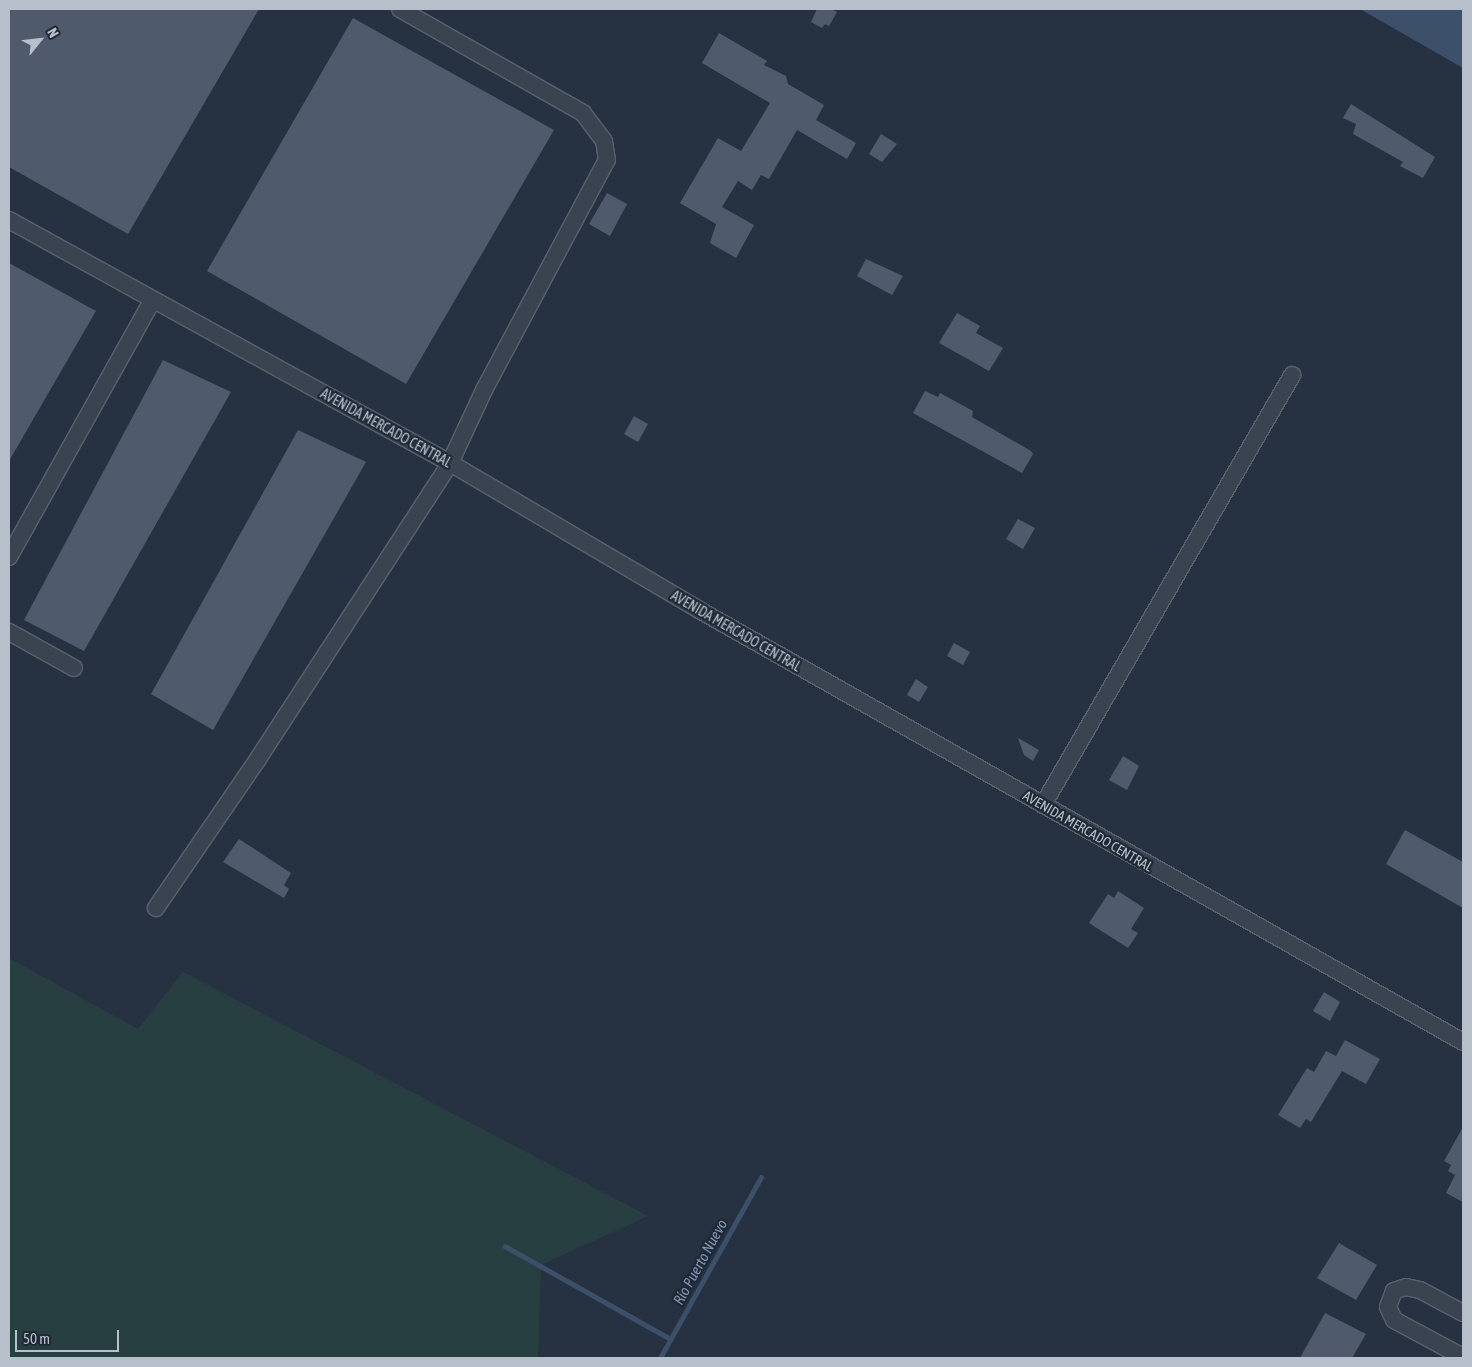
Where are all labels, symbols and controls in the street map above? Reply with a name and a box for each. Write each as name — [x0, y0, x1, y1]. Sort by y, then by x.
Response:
north arrow — [15, 15, 65, 65]
text: N — [44, 25, 62, 40]
street label: AVENIDA MERCADO CENTRAL — [318, 385, 454, 471]
street label: AVENIDA MERCADO CENTRAL — [668, 587, 804, 675]
street label: AVENIDA MERCADO CENTRAL — [1020, 787, 1156, 875]
water label: Río Puerto Nuevo — [669, 1216, 731, 1308]
scale bar — [18, 1320, 121, 1352]
text: 50 m — [23, 1330, 50, 1347]

